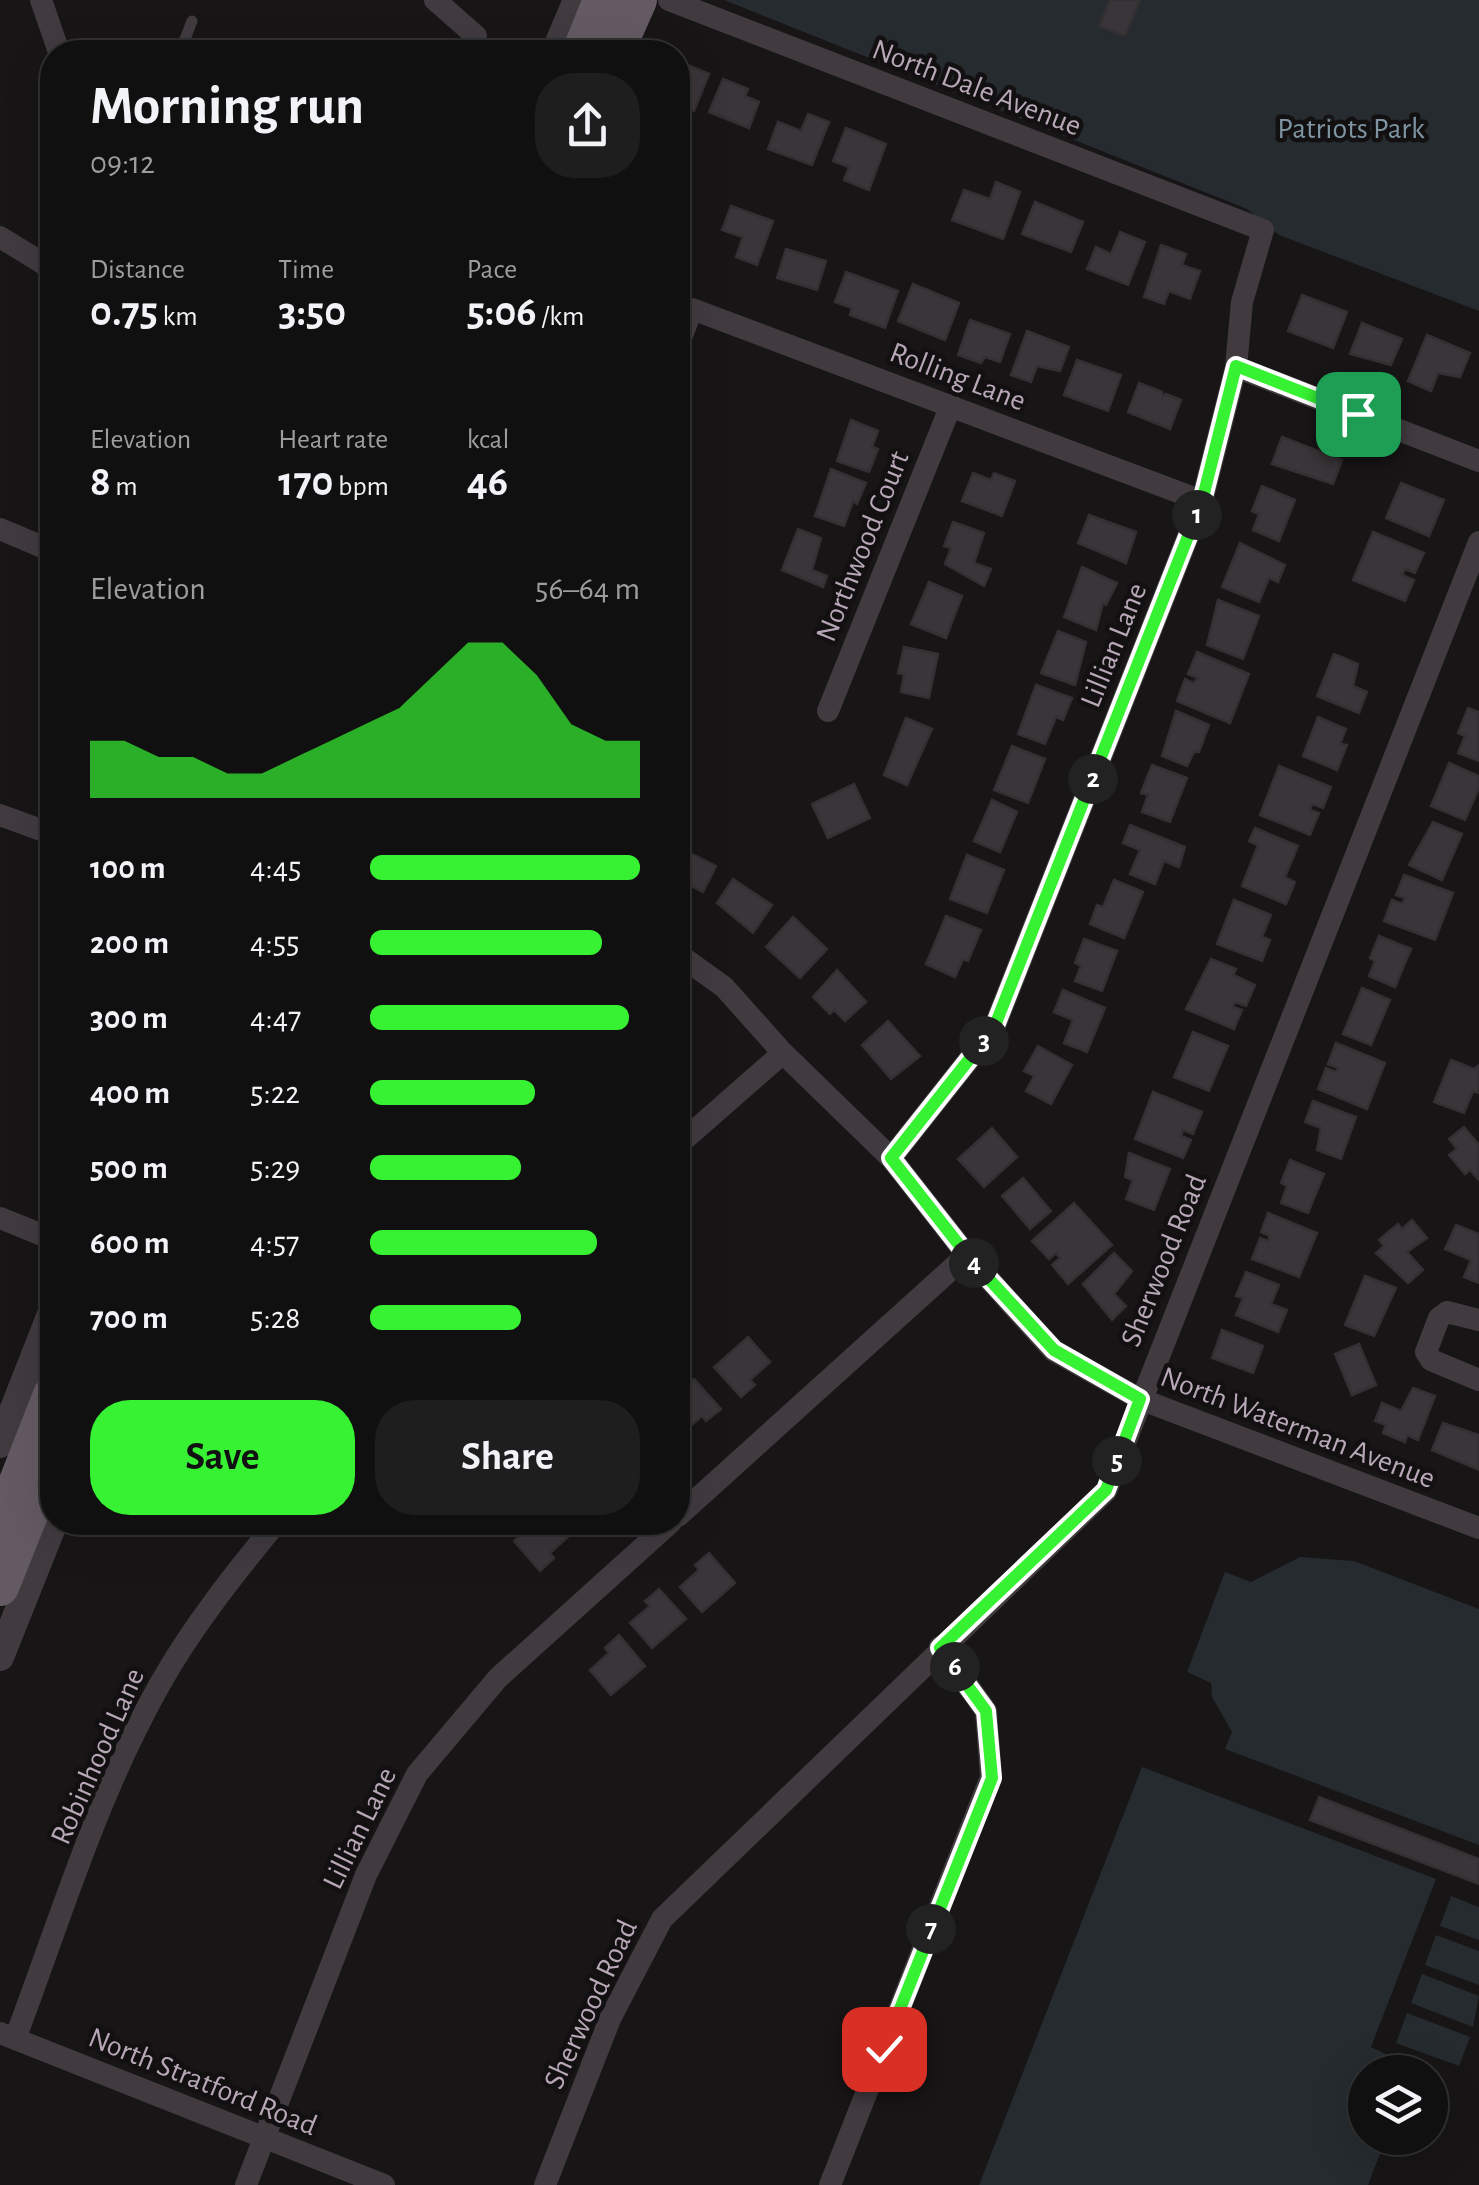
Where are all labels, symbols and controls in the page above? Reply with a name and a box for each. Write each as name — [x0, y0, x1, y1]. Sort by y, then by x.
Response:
street label: North Dale Avenue — [868, 34, 1085, 142]
button: share — [535, 73, 640, 178]
text: Morning run — [90, 79, 364, 134]
park label: Patriots Park — [1277, 114, 1425, 144]
text: 09:12 — [90, 147, 155, 179]
text: Distance — [90, 256, 185, 284]
text: Time — [278, 256, 334, 284]
text: Pace — [467, 256, 517, 284]
text: 0.75 — [90, 291, 158, 333]
text: 3:50 — [278, 291, 346, 333]
text: 5:06 — [467, 291, 537, 333]
text: km — [158, 303, 198, 331]
text: /km — [537, 303, 584, 331]
street label: Rolling Lane — [886, 337, 1030, 417]
pin — [1316, 372, 1401, 457]
icon: arrive — [1331, 387, 1386, 442]
text: Elevation — [90, 426, 191, 454]
text: Heart rate — [278, 426, 388, 454]
text: kcal — [467, 426, 509, 454]
street label: Northwood Court — [811, 447, 915, 646]
text: 8 — [90, 461, 111, 503]
text: 170 — [278, 461, 333, 503]
text: 46 — [467, 461, 508, 503]
text: m — [111, 473, 138, 501]
text: bpm — [333, 473, 389, 501]
pin: 1 — [1172, 490, 1222, 540]
text: 1 — [1192, 501, 1202, 529]
text: Elevation — [90, 573, 206, 605]
text: 56–64 m — [535, 573, 640, 605]
street label: Lillian Lane — [1075, 579, 1152, 712]
pin: 2 — [1068, 754, 1118, 804]
text: 2 — [1086, 765, 1100, 793]
text: 100 m — [90, 852, 166, 884]
text: 4:45 — [250, 852, 302, 884]
text: 200 m — [90, 927, 169, 959]
text: 4:55 — [250, 927, 299, 959]
text: 300 m — [90, 1002, 168, 1034]
text: 4:47 — [250, 1002, 301, 1034]
pin: 3 — [959, 1016, 1009, 1066]
text: 3 — [978, 1027, 990, 1055]
text: 400 m — [90, 1077, 170, 1109]
text: 5:22 — [250, 1077, 300, 1109]
text: 500 m — [90, 1152, 168, 1184]
text: 5:29 — [250, 1152, 300, 1184]
street label: Sherwood Road — [1116, 1170, 1212, 1351]
text: 600 m — [90, 1227, 169, 1259]
text: 4:57 — [250, 1227, 299, 1259]
pin: 4 — [949, 1238, 999, 1288]
text: 4 — [967, 1249, 981, 1277]
text: 700 m — [90, 1302, 168, 1334]
text: 5:28 — [250, 1302, 300, 1334]
street label: North Waterman Avenue — [1156, 1362, 1439, 1494]
button: Save — [90, 1400, 355, 1515]
button: Share — [375, 1400, 640, 1515]
pin: 5 — [1092, 1436, 1142, 1486]
text: 5 — [1111, 1447, 1123, 1475]
pin: 6 — [930, 1642, 980, 1692]
text: 6 — [948, 1653, 962, 1681]
street label: Robinhood Lane — [46, 1664, 150, 1849]
street label: Lillian Lane — [318, 1763, 402, 1894]
pin: 7 — [906, 1904, 956, 1954]
street label: Sherwood Road — [539, 1915, 643, 2094]
text: 7 — [925, 1915, 937, 1943]
pin — [842, 2007, 927, 2092]
street label: North Stratford Road — [84, 2022, 321, 2141]
icon: check — [857, 2022, 912, 2077]
map controls — [1348, 2055, 1448, 2155]
button: layers — [1348, 2055, 1448, 2155]

